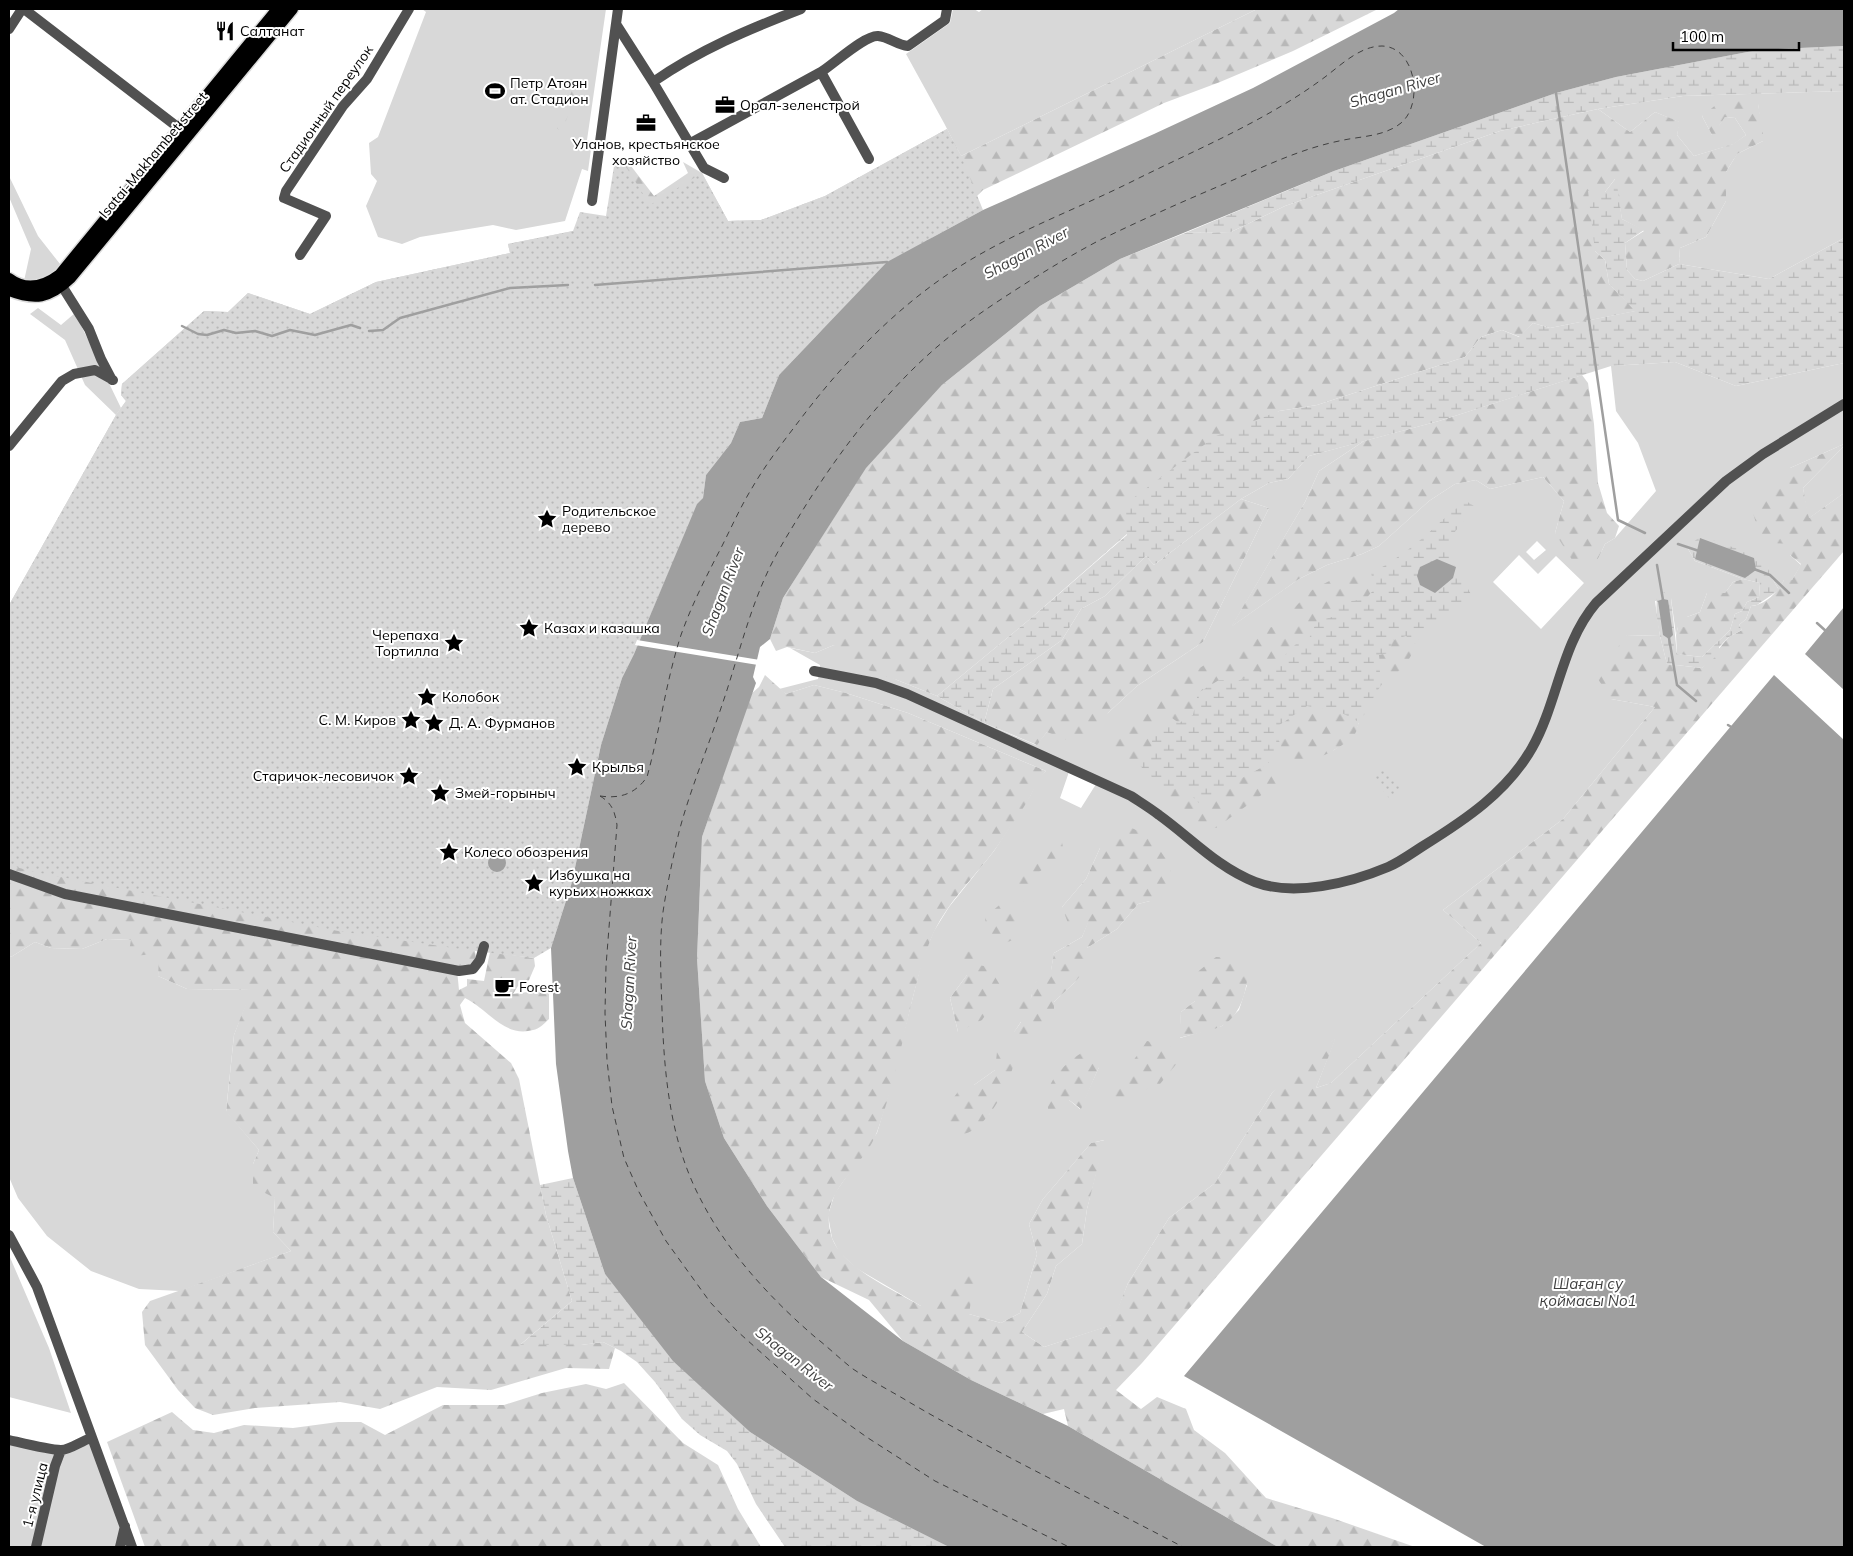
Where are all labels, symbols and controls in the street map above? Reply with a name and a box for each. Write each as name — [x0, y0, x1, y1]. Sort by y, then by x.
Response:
restaurant icon: Салтанат — [214, 20, 236, 42]
scale bar — [1673, 20, 1799, 52]
place label: Салтанат — [240, 22, 305, 40]
text: 100 m — [1680, 27, 1724, 46]
street label: Стадионный переулок — [275, 41, 377, 176]
water label: Shagan River — [1347, 67, 1443, 112]
place label: Петр Атоян ат. Стадион — [510, 74, 589, 108]
sports icon: Петр Атоян ат. Стадион — [484, 80, 506, 102]
street label: Isatai-Makhambet street — [95, 88, 211, 222]
office icon: Орал-зеленстрой — [714, 94, 736, 116]
place label: Орал-зеленстрой — [740, 96, 860, 114]
office icon: Уланов, крестьянское хозяйство — [635, 112, 657, 134]
place label: Уланов, крестьянское хозяйство — [571, 135, 720, 169]
water label: Shagan River — [980, 222, 1072, 283]
place label: Родительское дерево — [562, 502, 657, 536]
place icon: Родительское дерево — [536, 508, 558, 530]
water label: Shagan River — [697, 544, 748, 639]
place icon: Казах и казашка — [518, 617, 540, 639]
place label: Казах и казашка — [544, 619, 660, 637]
place label: Черепаха Тортилла — [372, 626, 439, 660]
place icon: Черепаха Тортилла — [443, 632, 465, 654]
place icon: Колобок — [416, 686, 438, 708]
place label: Колобок — [442, 688, 500, 706]
place icon: С. М. Киров — [400, 709, 422, 731]
place label: С. М. Киров — [319, 711, 396, 729]
place icon: Д. А. Фурманов — [423, 712, 445, 734]
place label: Д. А. Фурманов — [449, 714, 555, 732]
place icon: Крылья — [566, 756, 588, 778]
place label: Крылья — [592, 758, 644, 776]
place icon: Старичок-лесовичок — [398, 765, 420, 787]
place label: Старичок-лесовичок — [253, 767, 394, 785]
place icon: Змей-горыныч — [429, 782, 451, 804]
place label: Змей-горыныч — [455, 784, 556, 802]
place icon: Колесо обозрения — [438, 841, 460, 863]
place label: Колесо обозрения — [464, 843, 588, 861]
place label: Избушка на курьих ножках — [549, 866, 652, 900]
place icon: Избушка на курьих ножках — [523, 872, 545, 894]
water label: Shagan River — [617, 935, 640, 1030]
cafe icon: Forest — [493, 976, 515, 998]
place label: Forest — [519, 978, 559, 996]
water label: Шаған су қоймасы No1 — [1539, 1274, 1637, 1310]
water label: Shagan River — [752, 1322, 837, 1395]
street label: 1-я улица — [18, 1461, 52, 1529]

